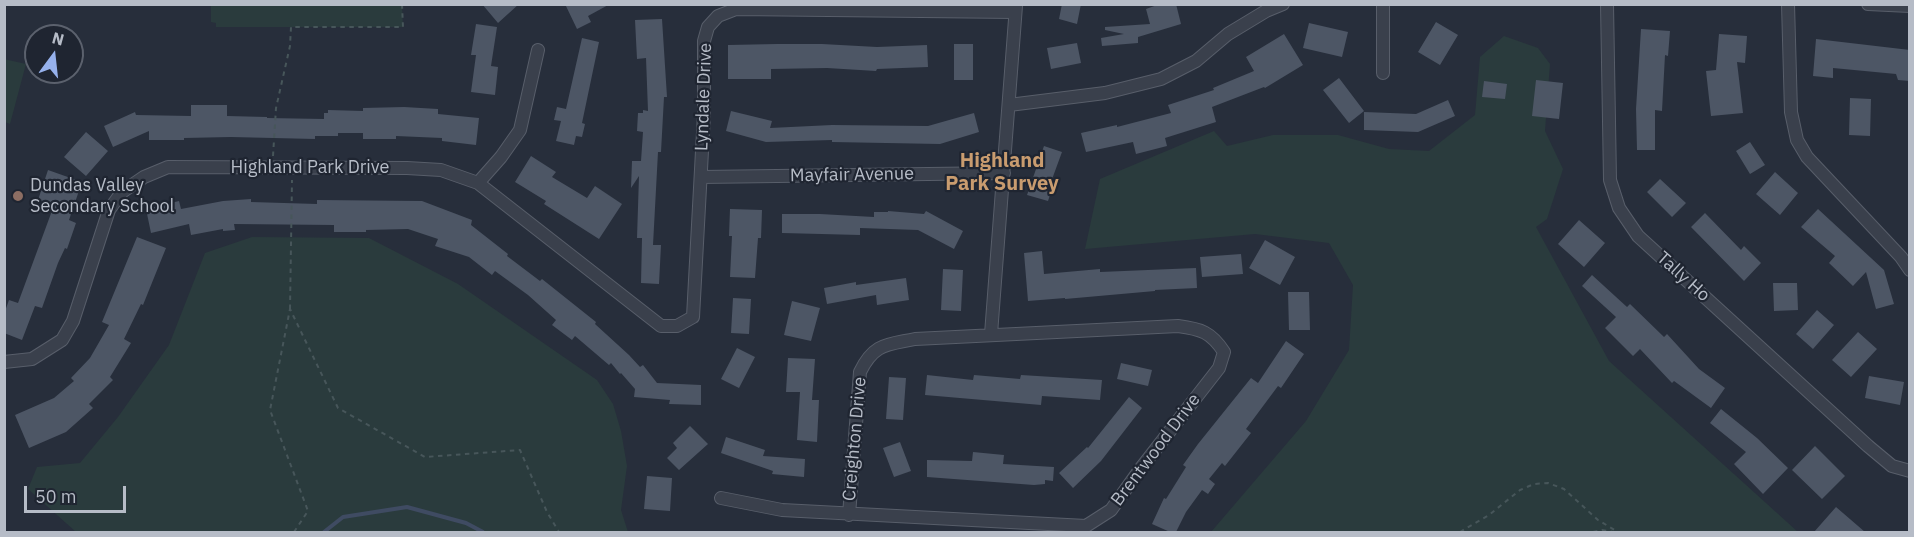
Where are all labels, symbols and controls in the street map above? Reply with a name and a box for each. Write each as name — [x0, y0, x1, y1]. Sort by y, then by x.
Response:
north arrow — [24, 24, 84, 84]
text: N — [50, 27, 66, 50]
street label: Lyndale Drive — [691, 42, 717, 152]
district label: Highland Park Survey — [945, 149, 1059, 196]
street label: Highland Park Drive — [231, 157, 389, 179]
street label: Mayfair Avenue — [790, 163, 914, 187]
place label: Dundas Valley Secondary School — [30, 175, 174, 218]
marker: Dundas Valley Secondary School — [11, 189, 25, 203]
street label: Tally Ho — [1652, 247, 1714, 307]
street label: Creighton Drive — [839, 376, 871, 502]
street label: Brentwood Drive — [1107, 390, 1205, 510]
scale bar — [27, 474, 129, 512]
text: 50 m — [35, 485, 77, 508]

